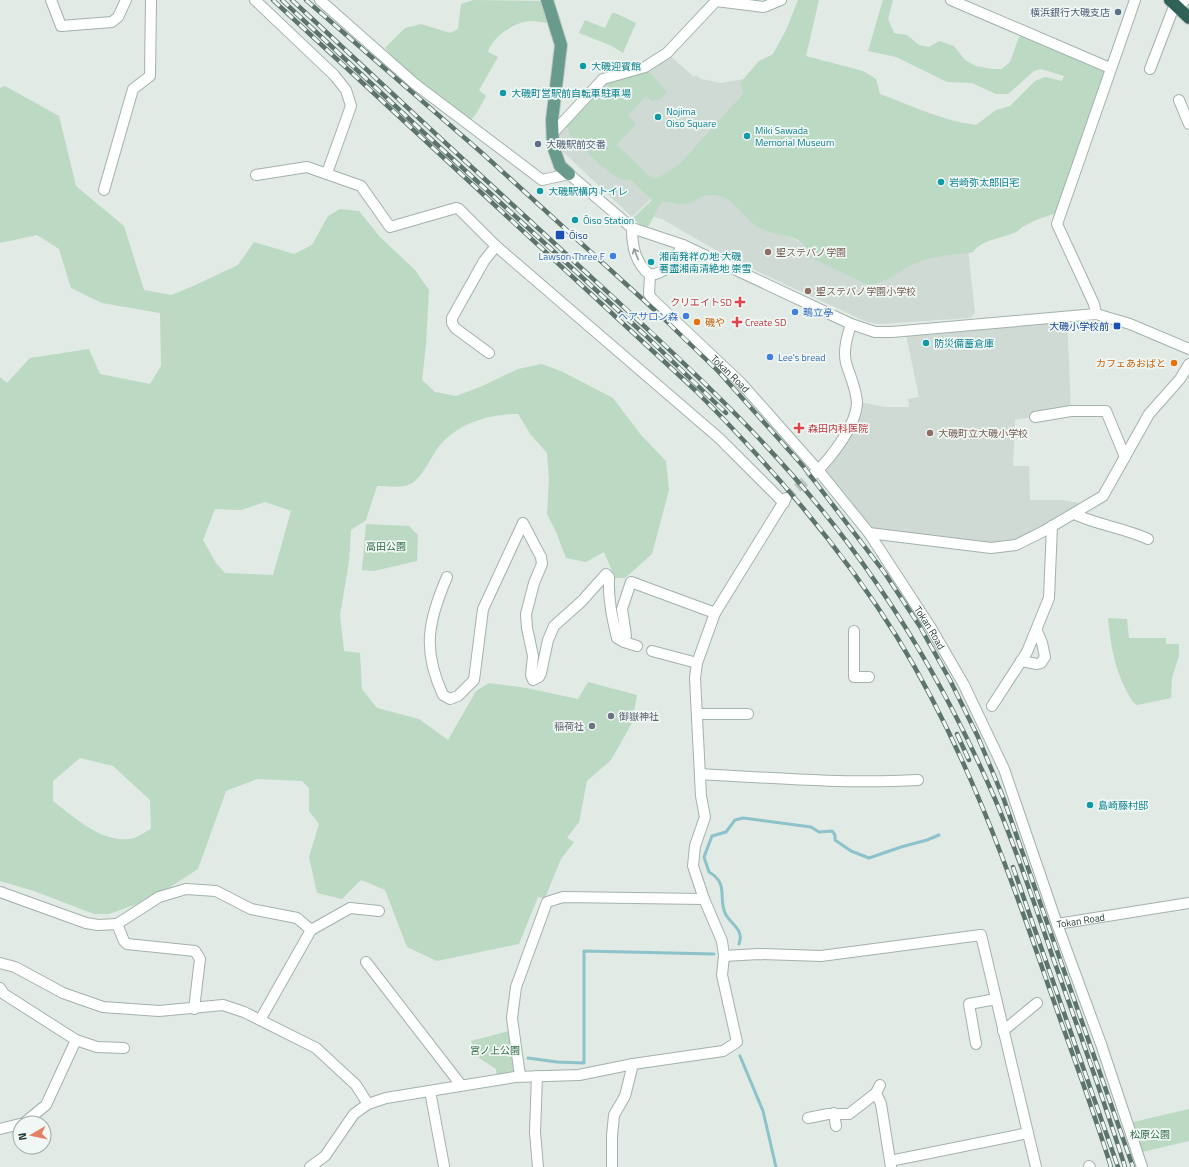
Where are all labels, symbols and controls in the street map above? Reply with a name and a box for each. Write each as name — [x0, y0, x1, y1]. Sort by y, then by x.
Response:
place label: 横浜銀行大磯支店 — [1030, 5, 1110, 20]
marker: 横浜銀行大磯支店 — [1113, 7, 1123, 17]
place label: 大磯迎賓館 — [591, 59, 641, 74]
marker: 大磯迎賓館 — [578, 61, 588, 71]
place label: 大磯町営駅前自転車駐車場 — [511, 86, 631, 101]
marker: 大磯町営駅前自転車駐車場 — [498, 88, 508, 98]
place label: Nojima Oiso Square — [666, 104, 716, 131]
marker: Nojima Oiso Square — [653, 112, 663, 122]
place label: Miki Sawada Memorial Museum — [755, 123, 834, 150]
marker: Miki Sawada Memorial Museum — [742, 131, 752, 141]
place label: 大磯駅前交番 — [546, 137, 606, 152]
marker: 大磯駅前交番 — [533, 139, 543, 149]
place label: 岩崎弥太郎旧宅 — [949, 175, 1019, 190]
marker: 岩崎弥太郎旧宅 — [936, 177, 946, 187]
place label: 大磯駅構内トイレ — [548, 184, 628, 199]
marker: 大磯駅構内トイレ — [535, 186, 545, 196]
place label: Ōiso Station — [583, 213, 634, 228]
marker: Ōiso Station — [570, 215, 580, 225]
place label: Ōiso — [569, 228, 588, 243]
marker: Ōiso — [554, 229, 566, 241]
place label: 聖ステパノ学園 — [776, 245, 846, 260]
marker: 聖ステパノ学園 — [763, 247, 773, 257]
one-way arrow — [631, 248, 639, 260]
place label: Lawson Three F — [539, 249, 605, 264]
place label: 湘南発祥の地 大磯 著盡湘南清絶地 崇雪 — [659, 249, 751, 276]
marker: Lawson Three F — [608, 251, 618, 261]
marker: 湘南発祥の地 大磯 著盡湘南清絶地 崇雪 — [646, 257, 656, 267]
place label: 聖ステパノ学園小学校 — [816, 284, 916, 299]
marker: 聖ステパノ学園小学校 — [803, 286, 813, 296]
place label: クリエイトSD — [670, 295, 732, 310]
marker: クリエイトSD — [735, 297, 745, 307]
place label: 鴫立亭 — [803, 305, 833, 320]
marker: 鴫立亭 — [790, 307, 800, 317]
place label: ヘアサロン森 — [618, 309, 678, 324]
marker: ヘアサロン森 — [681, 311, 691, 321]
place label: 磯や — [705, 315, 725, 330]
place label: Create SD — [745, 315, 786, 330]
marker: 磯や — [692, 317, 702, 327]
marker: Create SD — [732, 317, 742, 327]
place label: 大磯小学校前 — [1049, 319, 1109, 334]
marker: 大磯小学校前 — [1112, 321, 1122, 331]
place label: 防災備蓄倉庫 — [934, 336, 994, 351]
marker: 防災備蓄倉庫 — [921, 338, 931, 348]
place label: Lee's bread — [778, 350, 826, 365]
street label: Tokan Road — [708, 351, 753, 396]
marker: Lee's bread — [765, 352, 775, 362]
place label: カフェあおばと — [1096, 356, 1166, 371]
marker: カフェあおばと — [1169, 358, 1179, 368]
place label: 森田内科医院 — [808, 421, 868, 436]
marker: 森田内科医院 — [793, 422, 805, 434]
place label: 大磯町立大磯小学校 — [938, 426, 1028, 441]
marker: 大磯町立大磯小学校 — [925, 428, 935, 438]
park label: 高田公園 — [366, 539, 406, 554]
street label: Tokan Road — [911, 603, 949, 652]
place label: 御嶽神社 — [619, 709, 659, 724]
marker: 御嶽神社 — [606, 711, 616, 721]
place label: 稲荷社 — [554, 719, 584, 734]
marker: 稲荷社 — [587, 721, 597, 731]
place label: 島崎藤村邸 — [1098, 798, 1148, 813]
marker: 島崎藤村邸 — [1085, 800, 1095, 810]
street label: Tokan Road — [1055, 909, 1106, 931]
park label: 宮ノ上公園 — [470, 1043, 520, 1058]
north arrow — [12, 1115, 52, 1155]
park label: 松原公園 — [1130, 1127, 1170, 1142]
text: N — [14, 1132, 31, 1142]

